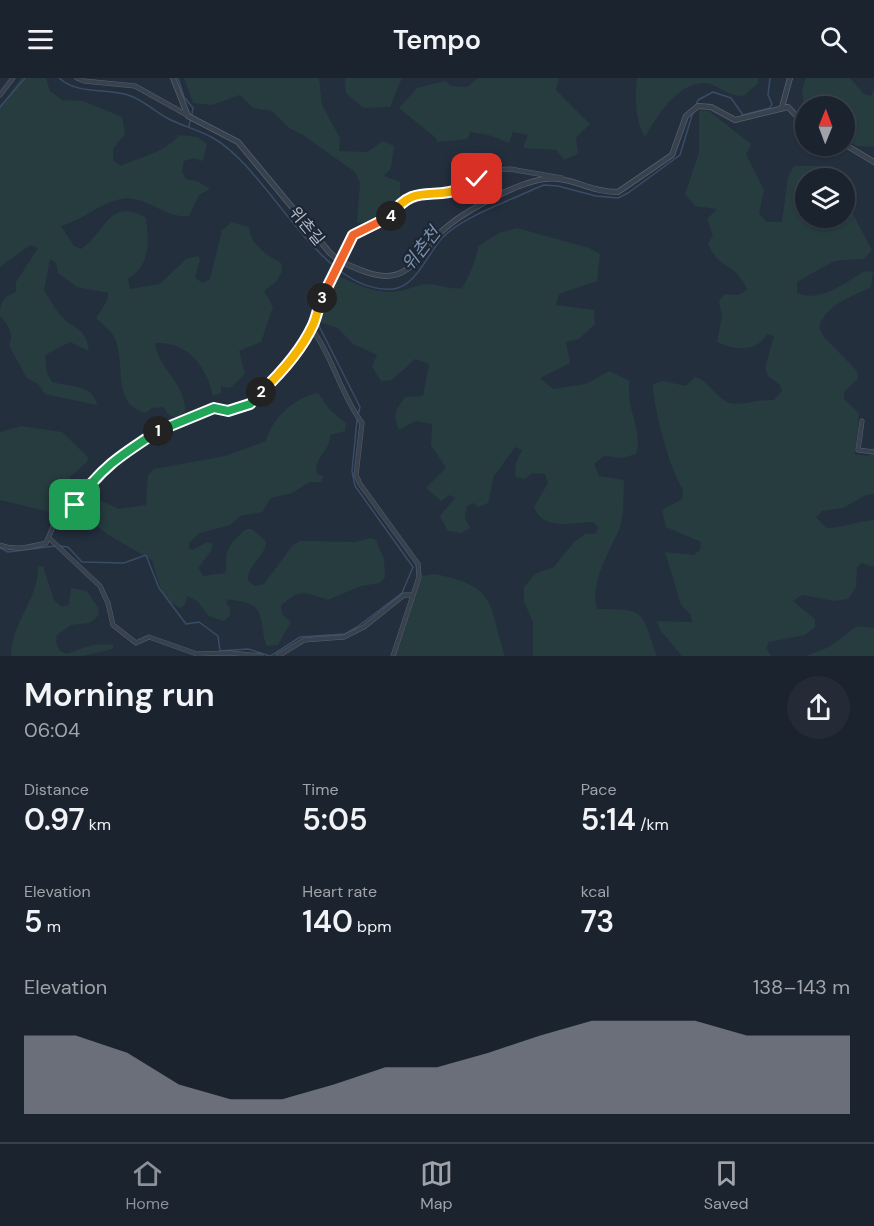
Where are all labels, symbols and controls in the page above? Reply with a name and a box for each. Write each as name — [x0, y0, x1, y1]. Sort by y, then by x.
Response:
text: Tempo — [393, 22, 481, 57]
icon: menu — [24, 23, 57, 56]
icon: search — [817, 23, 850, 56]
north arrow — [795, 96, 855, 156]
map controls — [795, 96, 855, 228]
pin — [451, 153, 502, 204]
icon: check — [460, 162, 493, 195]
button: layers — [795, 168, 855, 228]
pin: 4 — [376, 201, 406, 231]
street label: 위촌길 — [285, 202, 329, 250]
text: 4 — [386, 205, 396, 226]
water label: 위촌천 — [396, 220, 447, 276]
pin: 3 — [307, 283, 337, 313]
text: 3 — [317, 287, 327, 308]
pin: 2 — [246, 377, 276, 407]
text: 2 — [256, 381, 266, 402]
pin: 1 — [143, 416, 173, 446]
text: 1 — [155, 420, 161, 441]
pin — [49, 479, 100, 530]
icon: arrive — [58, 488, 91, 521]
text: Morning run — [24, 673, 215, 716]
button: share — [787, 676, 850, 739]
text: 06:04 — [24, 717, 80, 743]
text: Distance — [24, 779, 89, 800]
text: Time — [302, 779, 339, 800]
text: Pace — [581, 779, 617, 800]
text: 0.97 — [24, 800, 85, 839]
text: 5:05 — [302, 800, 368, 839]
text: 5:14 — [581, 800, 636, 839]
text: km — [85, 814, 111, 835]
text: /km — [636, 814, 669, 835]
text: Elevation — [24, 881, 91, 902]
text: Heart rate — [302, 881, 377, 902]
text: kcal — [581, 881, 610, 902]
text: 5 — [24, 902, 43, 941]
text: 140 — [302, 902, 353, 941]
text: 73 — [581, 902, 614, 941]
text: m — [43, 916, 61, 937]
text: bpm — [353, 916, 391, 937]
text: Elevation — [24, 974, 107, 1000]
text: 138–143 m — [753, 974, 850, 1000]
tab: Home — [125, 1157, 169, 1214]
tab: Map — [420, 1157, 453, 1214]
tab: Saved — [704, 1157, 749, 1214]

